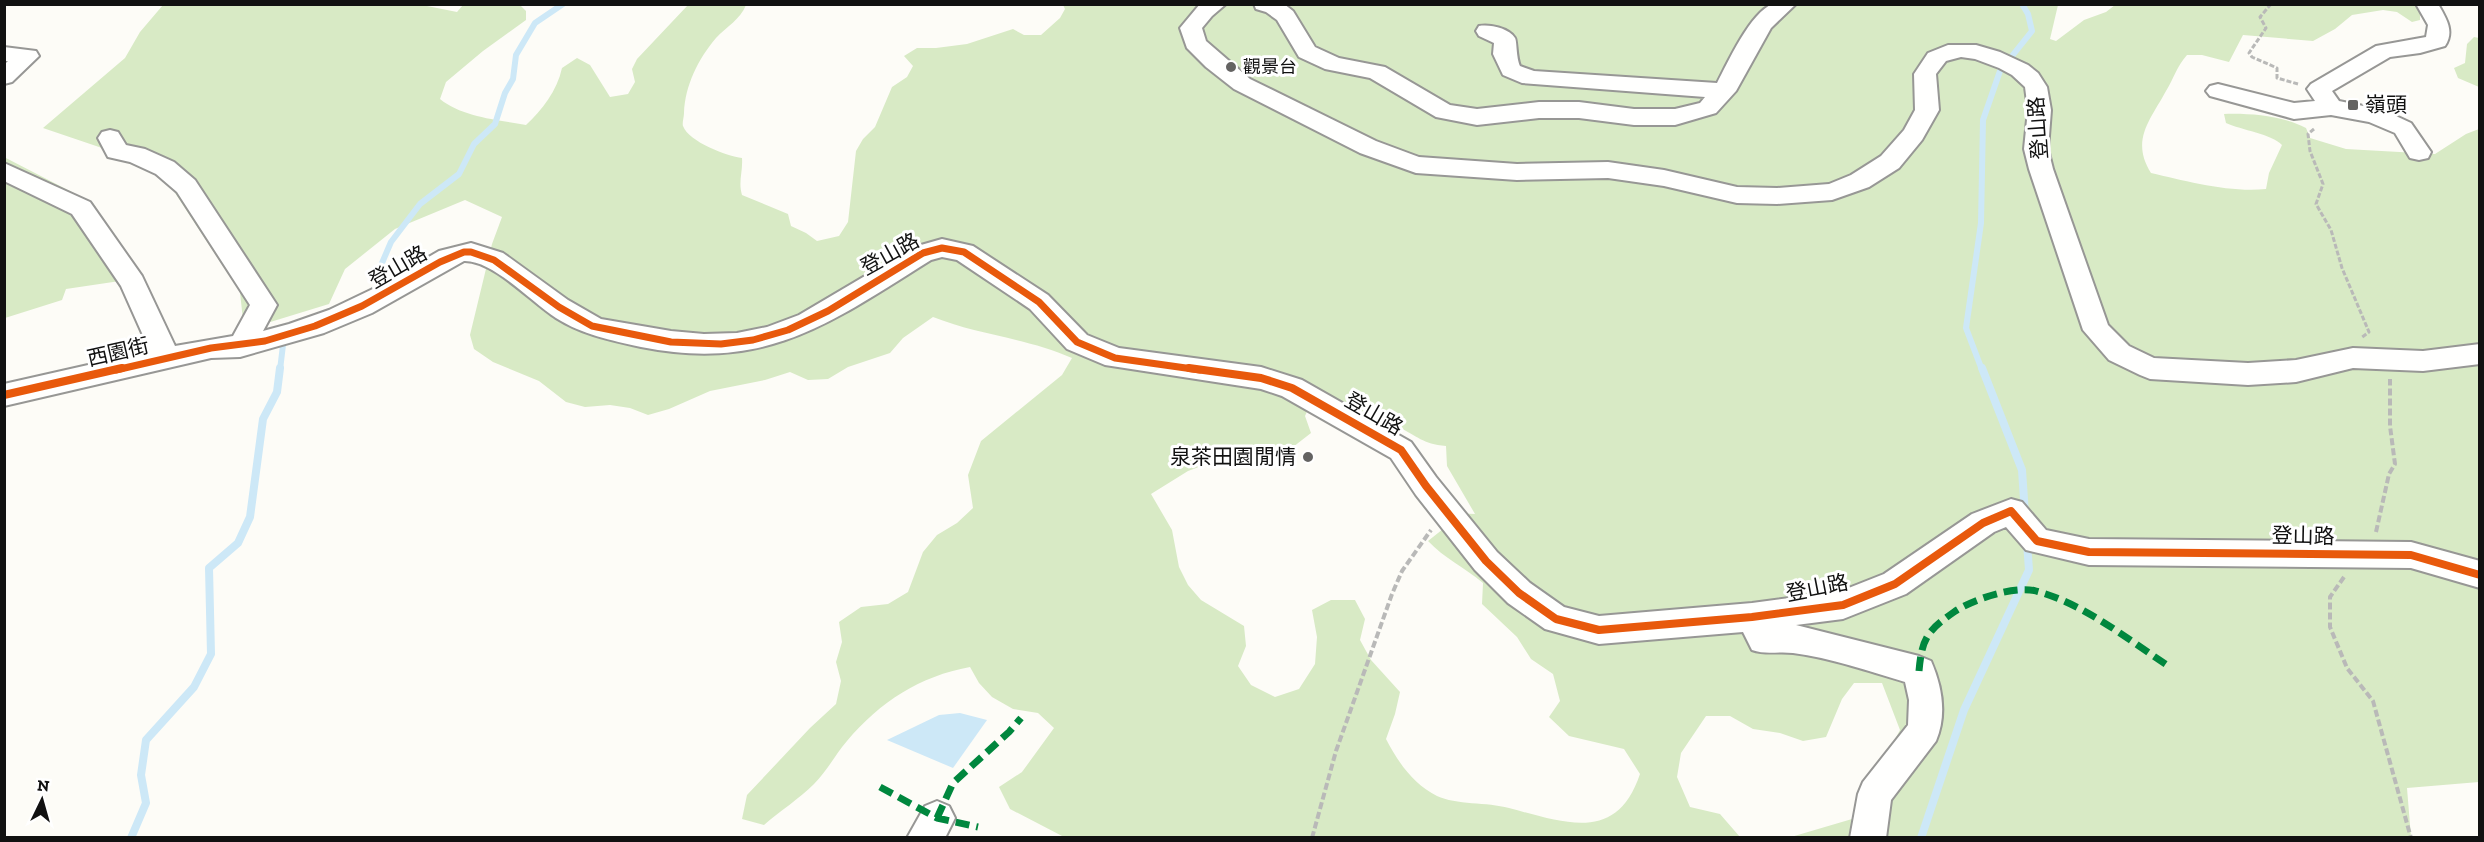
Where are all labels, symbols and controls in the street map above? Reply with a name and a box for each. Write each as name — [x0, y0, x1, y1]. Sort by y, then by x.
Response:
place label: 觀景台 — [1243, 56, 1297, 78]
marker: 觀景台 — [1224, 60, 1238, 74]
place label: 嶺頭 — [2365, 92, 2407, 117]
street label: 登山路 — [2023, 96, 2052, 160]
marker: 嶺頭 — [2346, 98, 2360, 112]
street label: 登山路 — [856, 227, 923, 280]
street label: 登山路 — [364, 240, 431, 293]
street label: 西園街 — [84, 332, 151, 371]
street label: 登山路 — [1341, 387, 1408, 440]
place label: 泉茶田園閒情 — [1170, 444, 1296, 469]
marker: 泉茶田園閒情 — [1301, 450, 1315, 464]
street label: 登山路 — [2271, 522, 2335, 549]
street label: 登山路 — [1784, 569, 1850, 606]
north arrow — [12, 770, 72, 830]
text: N — [36, 776, 50, 796]

